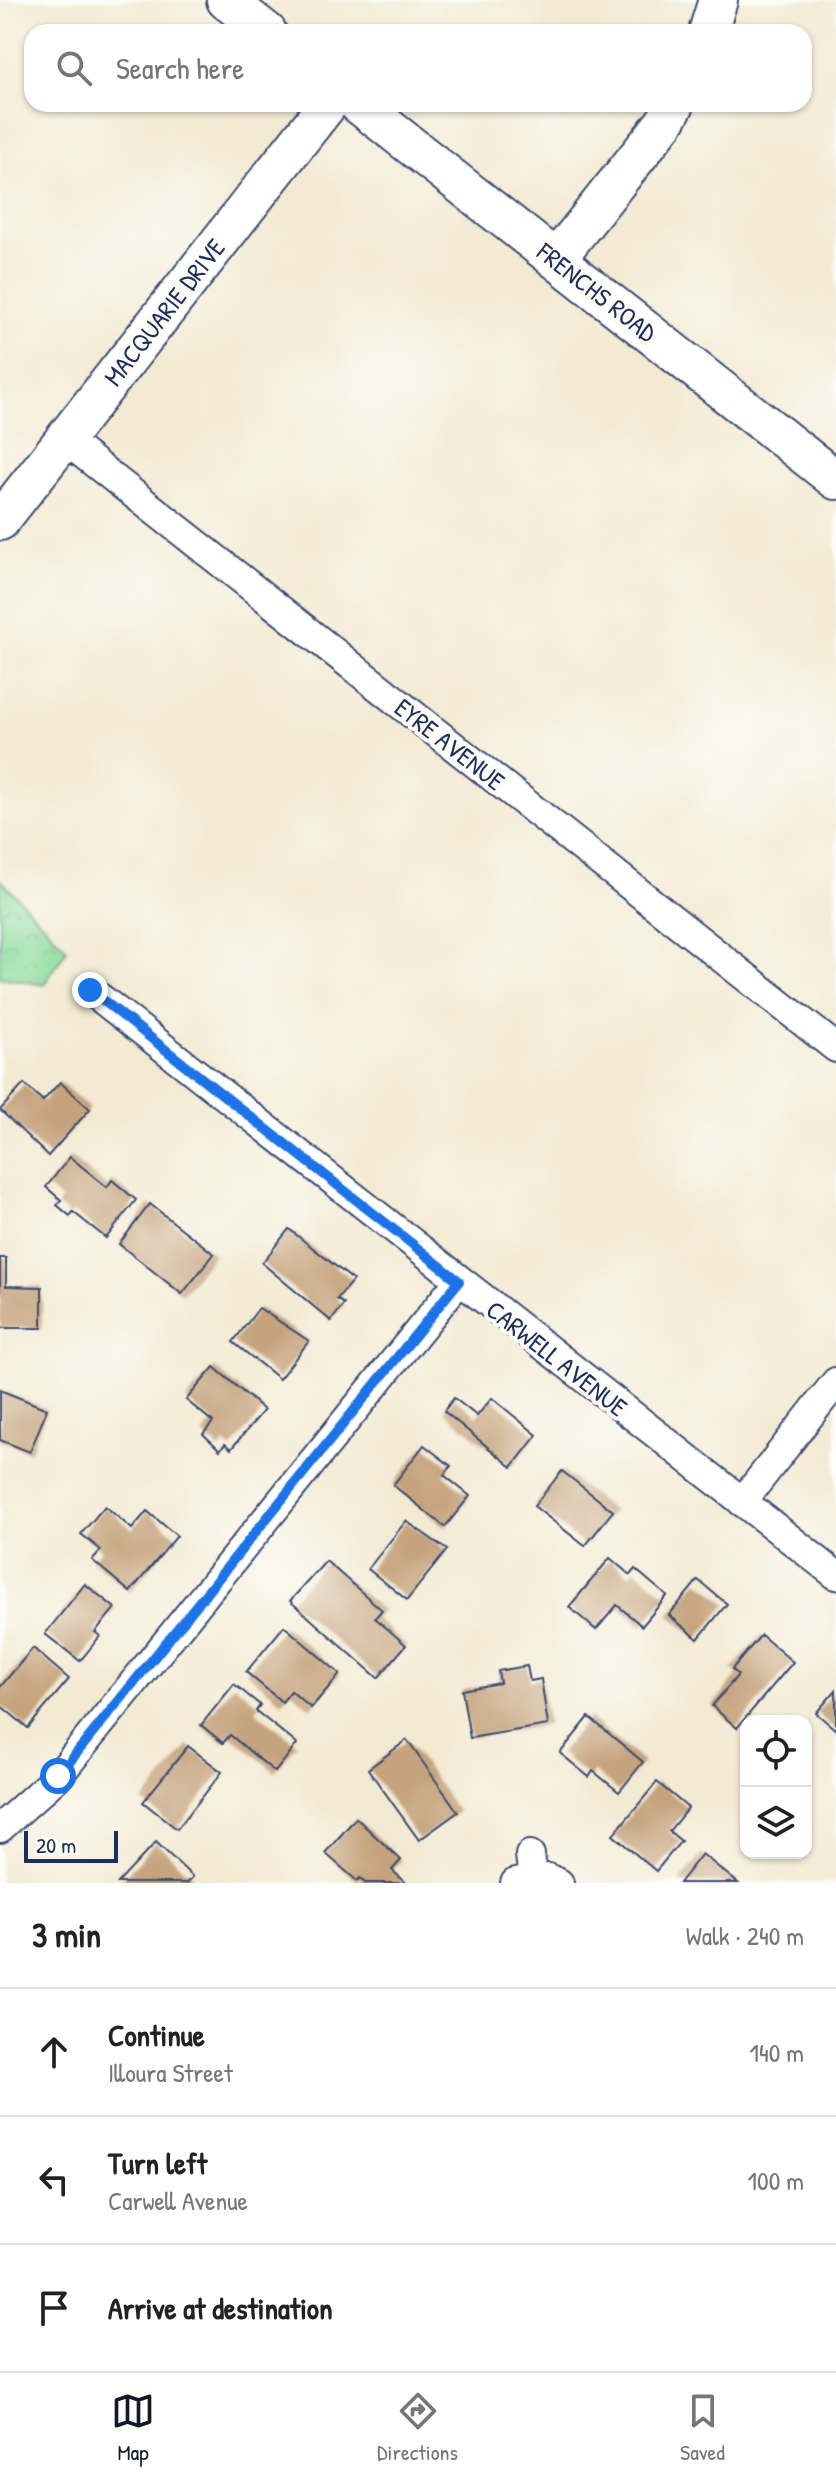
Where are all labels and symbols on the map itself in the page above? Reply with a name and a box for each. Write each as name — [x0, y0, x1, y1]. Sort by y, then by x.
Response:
street label: MACQUARIE DRIVE — [95, 231, 233, 393]
street label: FRENCHS ROAD — [529, 234, 664, 350]
street label: EYRE AVENUE — [388, 690, 513, 798]
route end — [72, 972, 108, 1008]
street label: CARWELL AVENUE — [479, 1292, 635, 1424]
route start — [40, 1758, 76, 1794]
scale bar — [24, 1827, 118, 1863]

